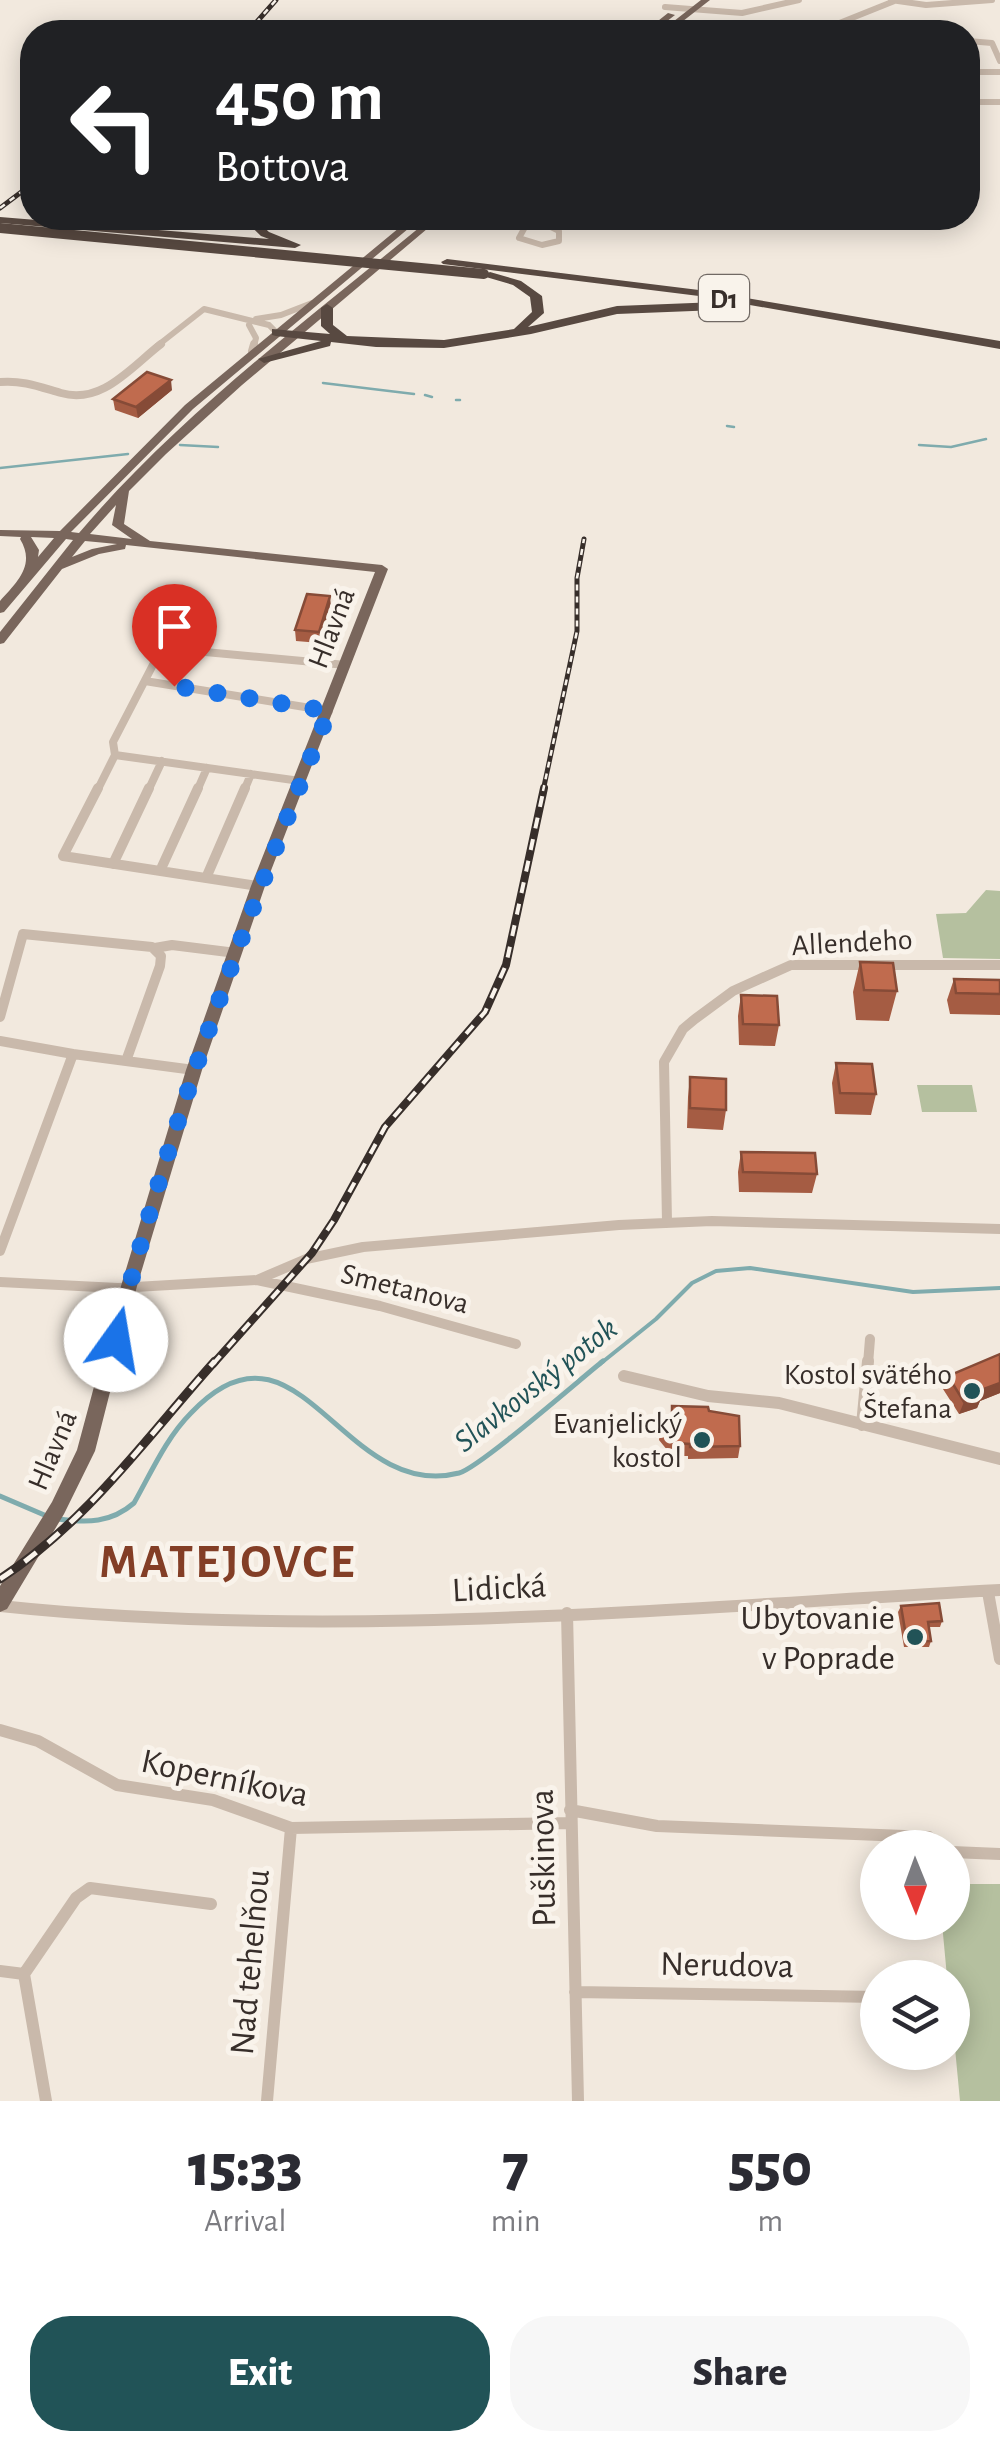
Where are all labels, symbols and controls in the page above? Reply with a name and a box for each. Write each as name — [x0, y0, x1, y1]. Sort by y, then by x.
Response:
icon: left — [50, 60, 180, 190]
text: 450 m — [215, 63, 384, 133]
text: Bottova — [215, 145, 349, 190]
road number: D1 — [699, 275, 749, 321]
pin — [132, 584, 217, 687]
street label: Hlavná — [303, 584, 361, 673]
icon: arrive — [147, 599, 202, 654]
street label: Allendeho — [791, 925, 913, 961]
street label: Smetanova — [338, 1259, 472, 1319]
position arrow — [64, 1288, 168, 1392]
water label: Slavkovský potok — [448, 1312, 624, 1459]
place label: Kostol svätého Štefana — [784, 1360, 952, 1424]
marker: Kostol svätého Štefana — [961, 1380, 983, 1402]
street label: Hlavná — [23, 1406, 83, 1495]
place label: Evanjelický kostol — [553, 1409, 682, 1473]
marker: Evanjelický kostol — [691, 1429, 713, 1451]
district label: MATEJOVCE — [99, 1539, 357, 1587]
street label: Lidická — [451, 1569, 547, 1608]
place label: Ubytovanie v Poprade — [741, 1601, 895, 1676]
marker: Ubytovanie v Poprade — [904, 1626, 926, 1648]
street label: Koperníkova — [138, 1744, 311, 1813]
street label: Puškinova — [525, 1789, 562, 1927]
north arrow — [860, 1830, 970, 1940]
map controls — [860, 1830, 970, 2070]
street label: Nad tehelňou — [225, 1868, 276, 2056]
street label: Nerudova — [660, 1947, 794, 1984]
button: layers — [860, 1960, 970, 2070]
text: 15:33 — [188, 2137, 303, 2197]
text: 7 — [502, 2137, 529, 2197]
text: 550 — [728, 2137, 812, 2197]
text: Arrival — [204, 2205, 286, 2237]
text: min — [491, 2205, 541, 2237]
text: m — [757, 2205, 783, 2237]
button: Exit — [30, 2316, 490, 2431]
button: Share — [510, 2316, 970, 2431]

